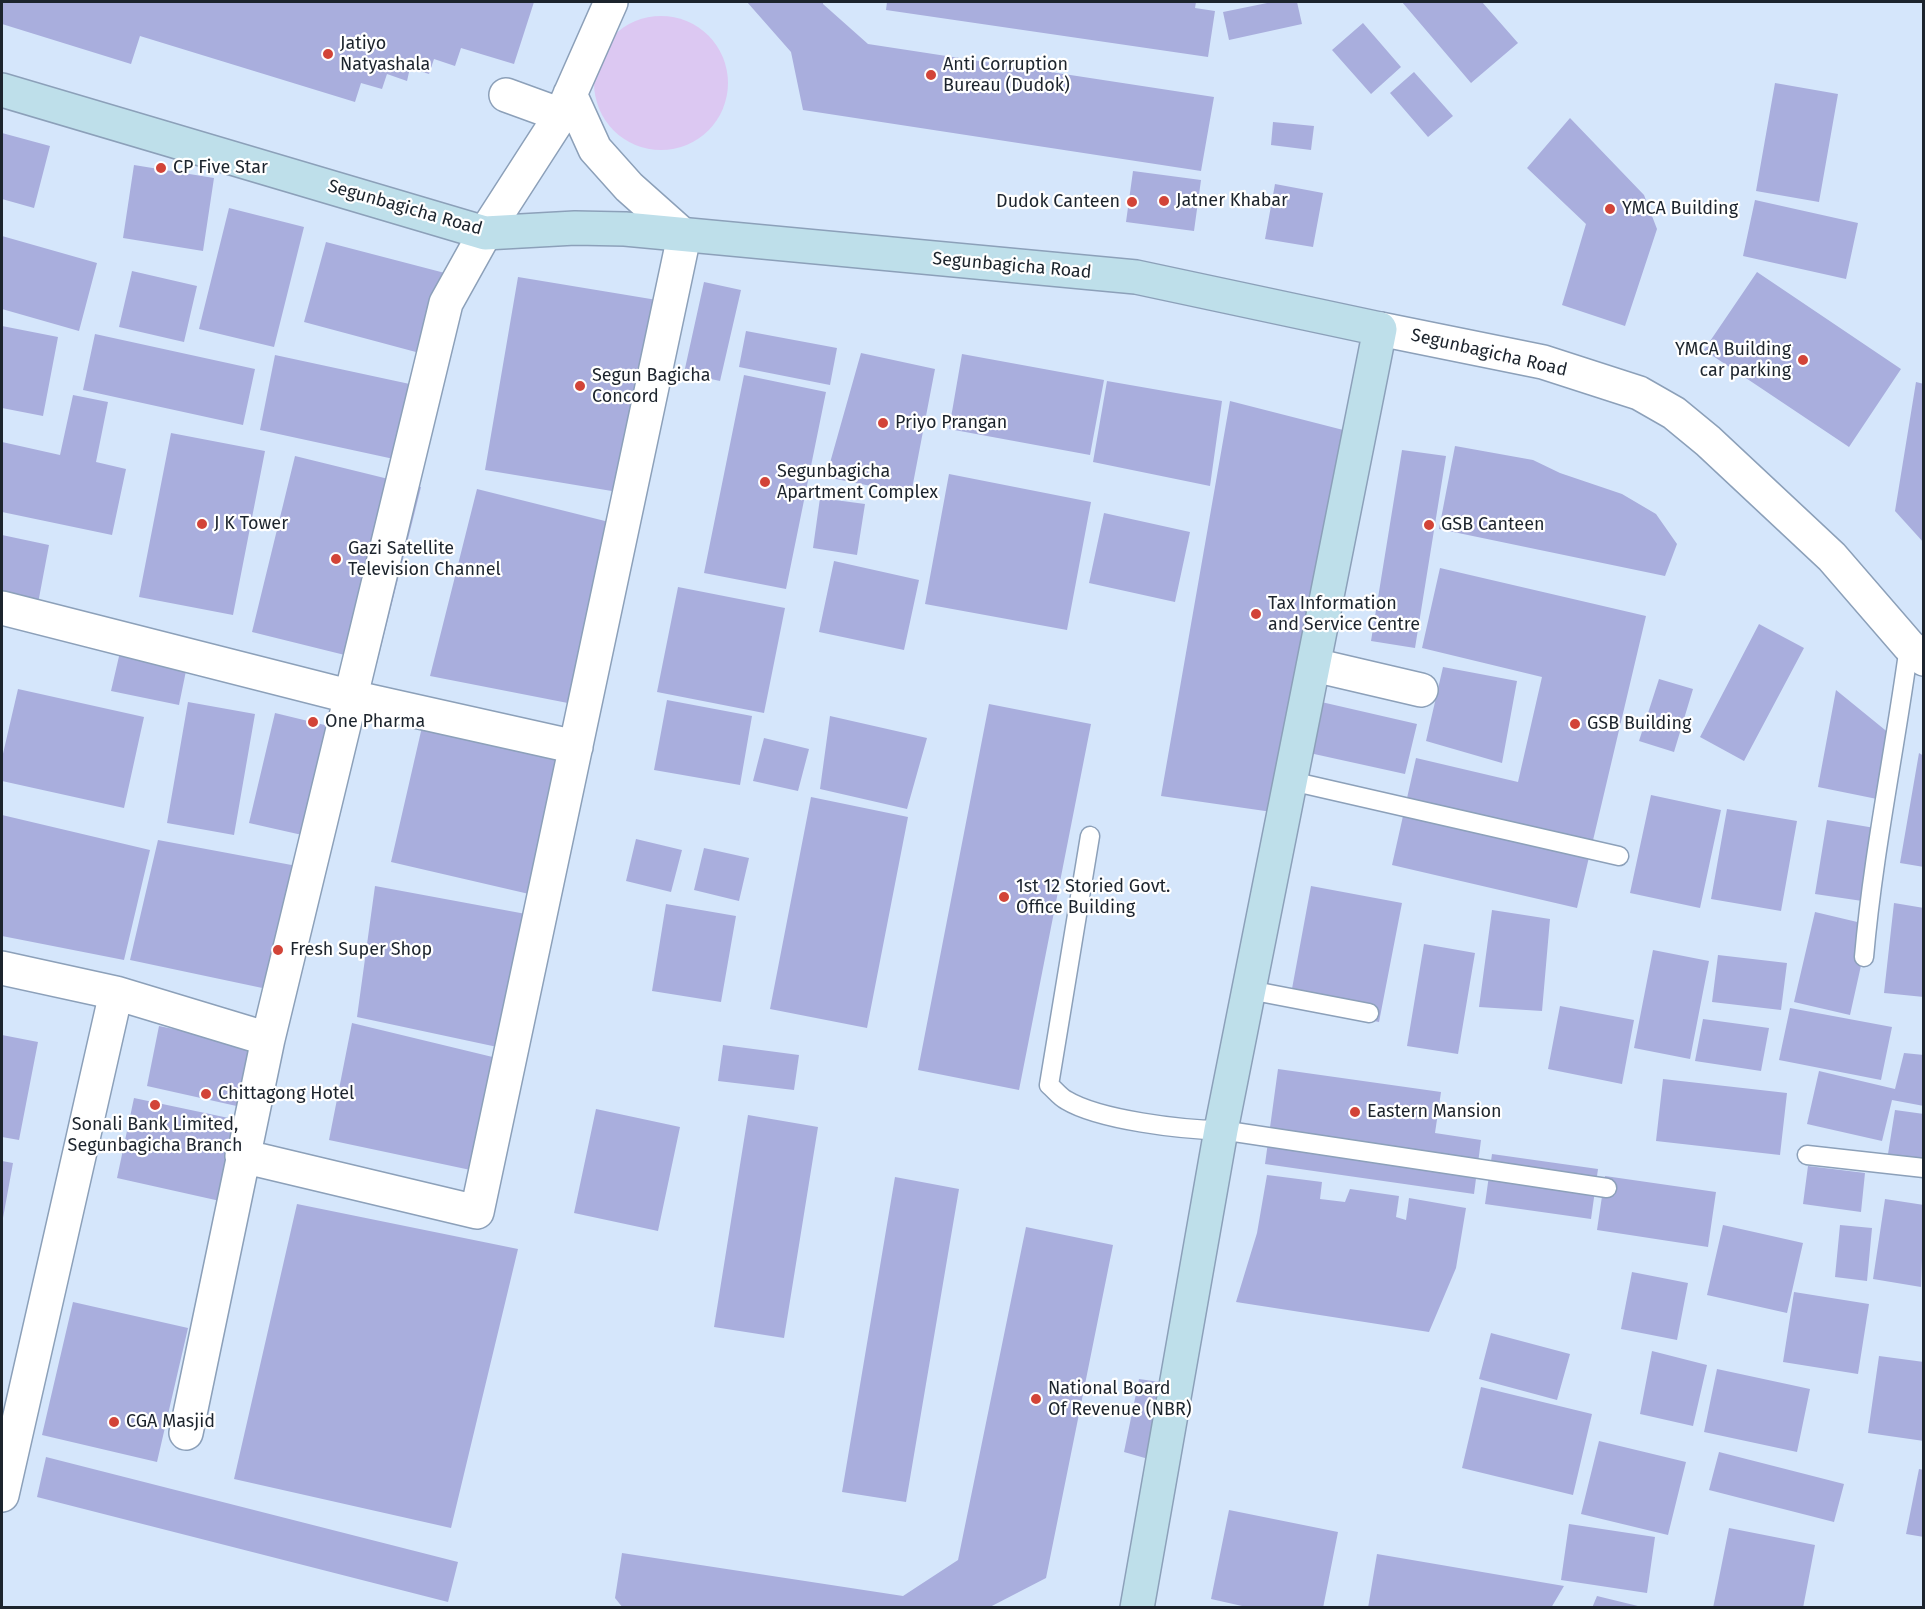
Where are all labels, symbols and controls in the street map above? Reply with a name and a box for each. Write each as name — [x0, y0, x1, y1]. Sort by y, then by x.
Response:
place label: Jatiyo Natyashala — [340, 33, 430, 76]
marker: Jatiyo Natyashala — [321, 47, 335, 61]
place label: Anti Corruption Bureau (Dudok) — [943, 54, 1070, 97]
marker: Anti Corruption Bureau (Dudok) — [924, 68, 938, 82]
place label: CP Five Star — [173, 157, 268, 179]
marker: CP Five Star — [154, 161, 168, 175]
street label: Segunbagicha Road — [325, 176, 485, 240]
place label: Jatner Khabar — [1176, 190, 1288, 212]
place label: Dudok Canteen — [996, 191, 1120, 213]
marker: Jatner Khabar — [1157, 194, 1171, 208]
marker: Dudok Canteen — [1125, 195, 1139, 209]
place label: YMCA Building — [1622, 198, 1738, 220]
marker: YMCA Building — [1603, 202, 1617, 216]
street label: Segunbagicha Road — [932, 248, 1092, 284]
street label: Segunbagicha Road — [1409, 325, 1569, 381]
place label: YMCA Building car parking — [1675, 339, 1791, 382]
marker: YMCA Building car parking — [1796, 353, 1810, 367]
place label: Segun Bagicha Concord — [592, 365, 711, 407]
marker: Segun Bagicha Concord — [573, 379, 587, 393]
place label: Priyo Prangan — [895, 412, 1007, 434]
marker: Priyo Prangan — [876, 416, 890, 430]
place label: Segunbagicha Apartment Complex — [777, 461, 938, 504]
marker: Segunbagicha Apartment Complex — [758, 475, 772, 489]
place label: J K Tower — [214, 513, 288, 535]
place label: GSB Canteen — [1441, 514, 1545, 536]
marker: J K Tower — [195, 517, 209, 531]
marker: GSB Canteen — [1422, 518, 1436, 532]
place label: Gazi Satellite Television Channel — [348, 538, 501, 580]
marker: Gazi Satellite Television Channel — [329, 552, 343, 566]
place label: Tax Information and Service Centre — [1268, 593, 1420, 636]
marker: Tax Information and Service Centre — [1249, 607, 1263, 621]
place label: One Pharma — [325, 711, 425, 733]
place label: GSB Building — [1587, 713, 1691, 735]
marker: One Pharma — [306, 715, 320, 729]
marker: GSB Building — [1568, 717, 1582, 731]
place label: 1st 12 Storied Govt. Office Building — [1016, 876, 1170, 918]
marker: 1st 12 Storied Govt. Office Building — [997, 890, 1011, 904]
place label: Fresh Super Shop — [290, 939, 432, 961]
marker: Fresh Super Shop — [271, 943, 285, 957]
place label: Chittagong Hotel — [218, 1083, 354, 1105]
marker: Chittagong Hotel — [199, 1087, 213, 1101]
marker: Sonali Bank Limited, Segunbagicha Branch — [148, 1098, 162, 1112]
place label: Eastern Mansion — [1367, 1101, 1502, 1123]
marker: Eastern Mansion — [1348, 1105, 1362, 1119]
place label: Sonali Bank Limited, Segunbagicha Branch — [68, 1114, 242, 1156]
place label: National Board Of Revenue (NBR) — [1048, 1378, 1192, 1420]
marker: National Board Of Revenue (NBR) — [1029, 1392, 1043, 1406]
place label: CGA Masjid — [126, 1411, 215, 1433]
marker: CGA Masjid — [107, 1415, 121, 1429]

